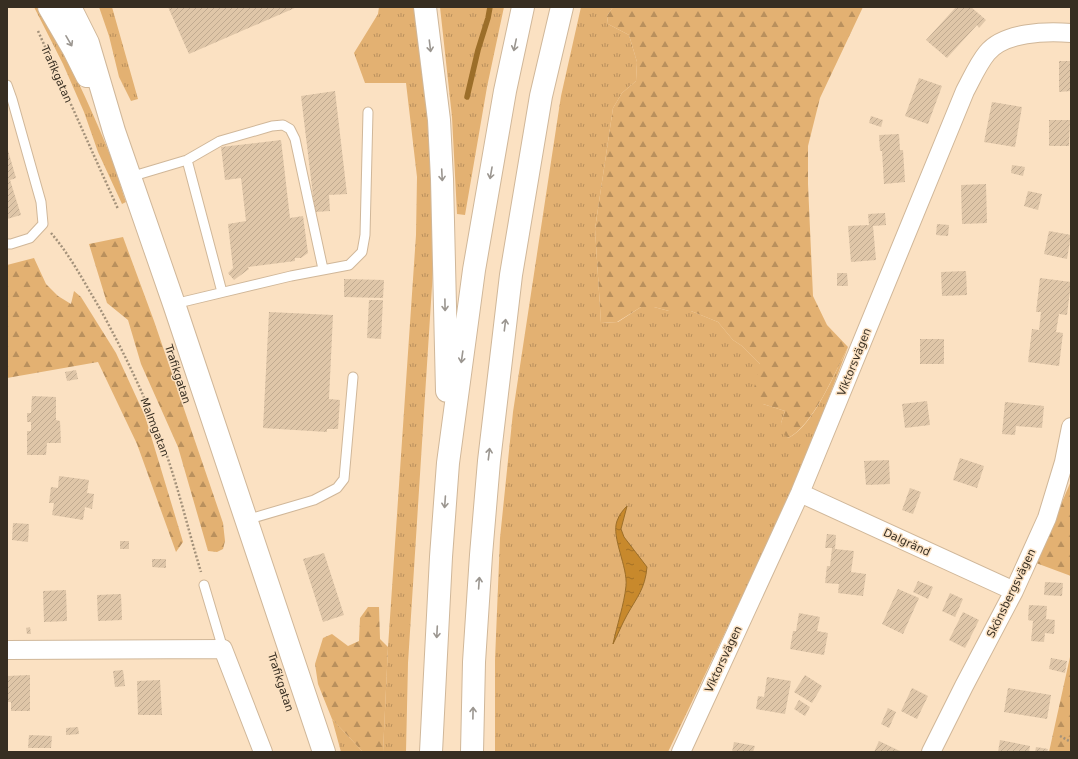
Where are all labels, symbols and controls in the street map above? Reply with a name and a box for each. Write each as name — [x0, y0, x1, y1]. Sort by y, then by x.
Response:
one-way arrow — [65, 35, 73, 47]
one-way arrow — [511, 38, 519, 51]
one-way arrow — [427, 39, 434, 52]
street label: Trafikgatan — [38, 43, 75, 105]
one-way arrow — [487, 166, 495, 179]
one-way arrow — [438, 168, 445, 181]
one-way arrow — [441, 298, 449, 311]
one-way arrow — [501, 319, 509, 332]
street label: Viktorsvägen — [835, 326, 874, 398]
street label: Trafikgatan — [162, 342, 193, 405]
one-way arrow — [458, 350, 466, 363]
street label: Malmgatan — [137, 396, 172, 458]
one-way arrow — [486, 448, 493, 461]
one-way arrow — [442, 495, 449, 508]
street label: Dalgränd — [881, 526, 932, 559]
street label: Skönsbergsvägen — [984, 547, 1039, 640]
one-way arrow — [475, 577, 482, 590]
street label: Viktorsvägen — [702, 624, 745, 695]
one-way arrow — [434, 625, 441, 638]
street label: Trafikgatan — [265, 650, 296, 713]
one-way arrow — [469, 707, 477, 720]

